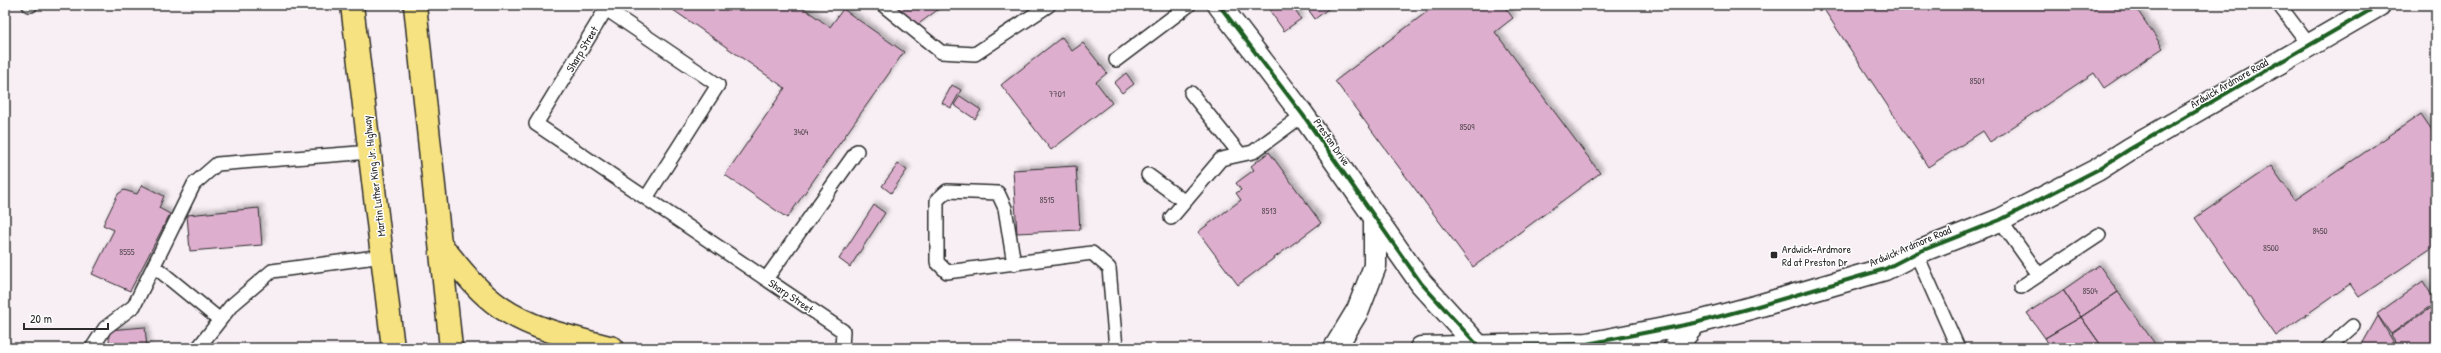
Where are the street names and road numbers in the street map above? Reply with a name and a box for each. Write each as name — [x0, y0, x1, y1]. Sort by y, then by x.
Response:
street label: Sharp Street — [563, 23, 601, 74]
street label: Ardwick Ardmore Road — [2187, 55, 2271, 111]
street label: Martin Luther King Jr. Highway — [360, 114, 388, 237]
street label: Preston Drive — [1311, 116, 1354, 169]
street label: Ardwick Ardmore Road — [1867, 222, 1954, 270]
street label: Sharp Street — [766, 276, 816, 316]

